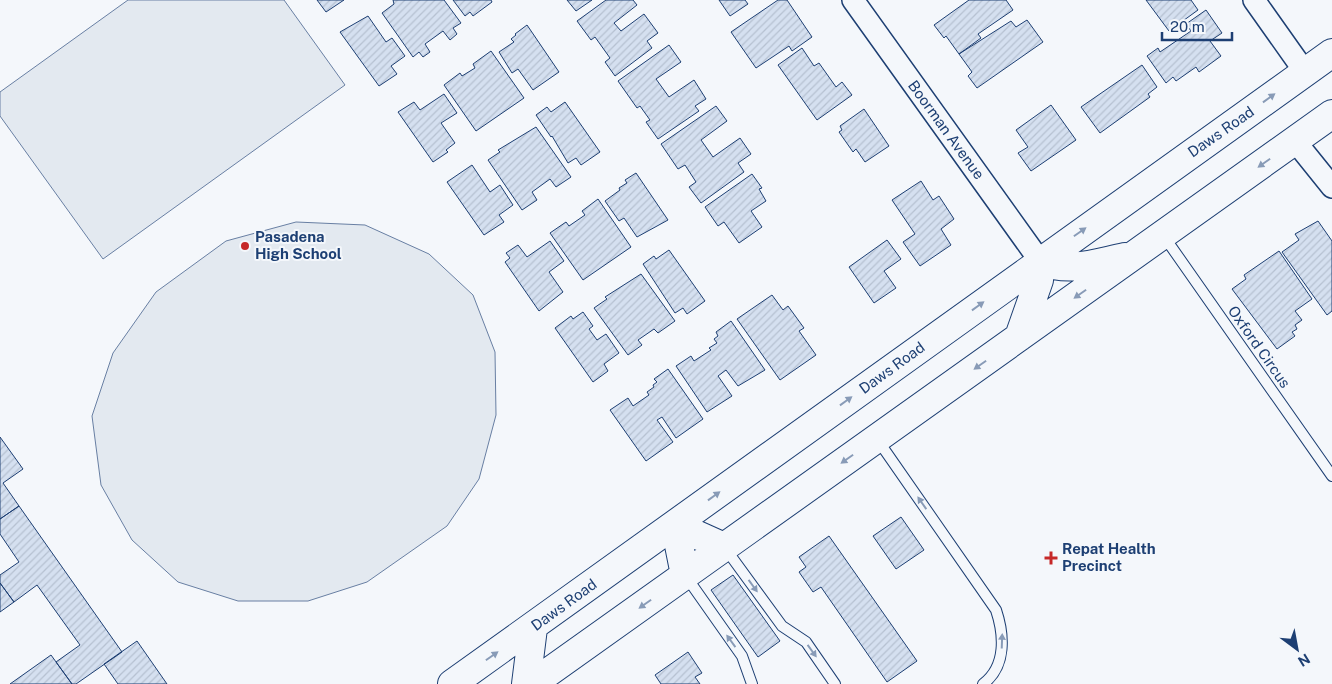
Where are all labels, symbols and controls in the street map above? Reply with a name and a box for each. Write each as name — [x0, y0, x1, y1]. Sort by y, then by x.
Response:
scale bar — [1162, 10, 1232, 42]
text: 20 m — [1170, 18, 1205, 35]
street label: Boorman Avenue — [905, 77, 988, 182]
one-way arrow — [1262, 92, 1275, 103]
street label: Daws Road — [1184, 103, 1257, 161]
one-way arrow — [1257, 158, 1271, 168]
one-way arrow — [1073, 227, 1086, 238]
place label: Pasadena High School — [255, 228, 342, 262]
marker: Pasadena High School — [239, 240, 251, 252]
one-way arrow — [1073, 289, 1087, 299]
one-way arrow — [971, 301, 985, 311]
street label: Oxford Circus — [1225, 302, 1294, 391]
street label: Daws Road — [856, 338, 928, 397]
one-way arrow — [973, 360, 986, 370]
one-way arrow — [839, 396, 853, 406]
one-way arrow — [841, 454, 854, 465]
one-way arrow — [707, 491, 721, 501]
one-way arrow — [917, 496, 927, 510]
place label: Repat Health Precinct — [1062, 540, 1156, 574]
marker: Repat Health Precinct — [1044, 551, 1058, 565]
street label: Daws Road — [528, 575, 600, 634]
one-way arrow — [748, 579, 758, 593]
one-way arrow — [638, 599, 652, 609]
north arrow — [1272, 624, 1322, 674]
one-way arrow — [999, 633, 1007, 649]
one-way arrow — [726, 635, 737, 648]
one-way arrow — [807, 645, 817, 658]
text: N — [1295, 650, 1313, 670]
one-way arrow — [485, 651, 499, 661]

